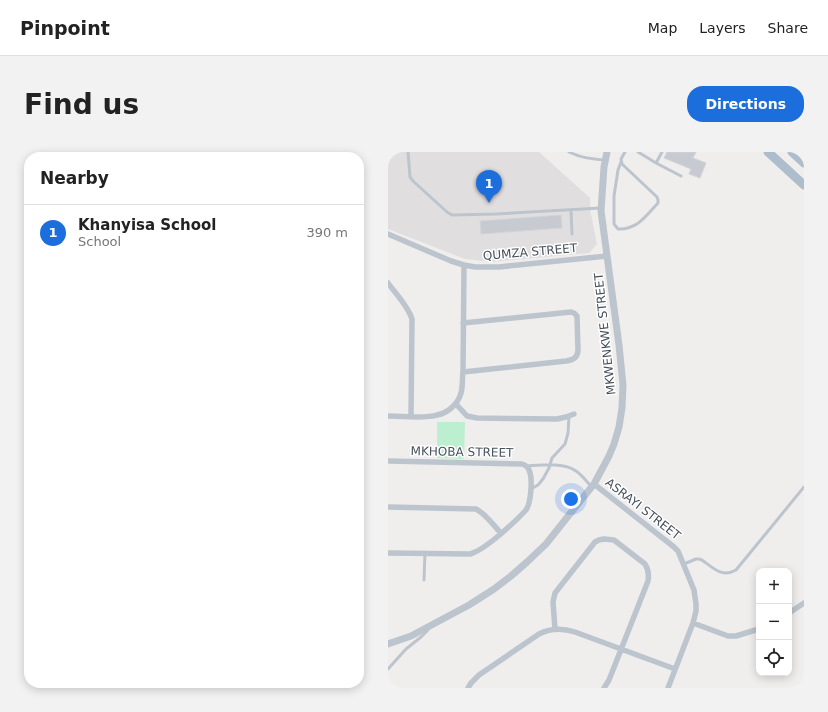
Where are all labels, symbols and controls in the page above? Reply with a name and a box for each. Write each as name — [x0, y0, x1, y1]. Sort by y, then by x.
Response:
text: Pinpoint — [20, 17, 110, 39]
text: Map — [648, 20, 677, 36]
text: Layers — [699, 20, 746, 36]
text: Share — [768, 20, 808, 36]
button: Directions — [687, 86, 804, 122]
text: Find us — [24, 88, 139, 121]
text: Nearby — [40, 168, 109, 188]
pin: 1 — [476, 170, 502, 203]
text: Khanyisa School — [78, 216, 216, 234]
text: 1 — [48, 225, 58, 240]
text: 390 m — [306, 225, 348, 240]
text: School — [78, 234, 121, 249]
street label: QUMZA STREET — [482, 241, 578, 263]
street label: MKWENKWE STREET — [592, 272, 618, 396]
street label: MKHOBA STREET — [411, 444, 514, 460]
street label: ASRAYI STREET — [603, 475, 684, 543]
your location — [561, 489, 581, 509]
map controls — [756, 568, 792, 676]
button: + — [756, 568, 792, 604]
button: − — [756, 604, 792, 640]
button: locate — [756, 640, 792, 676]

